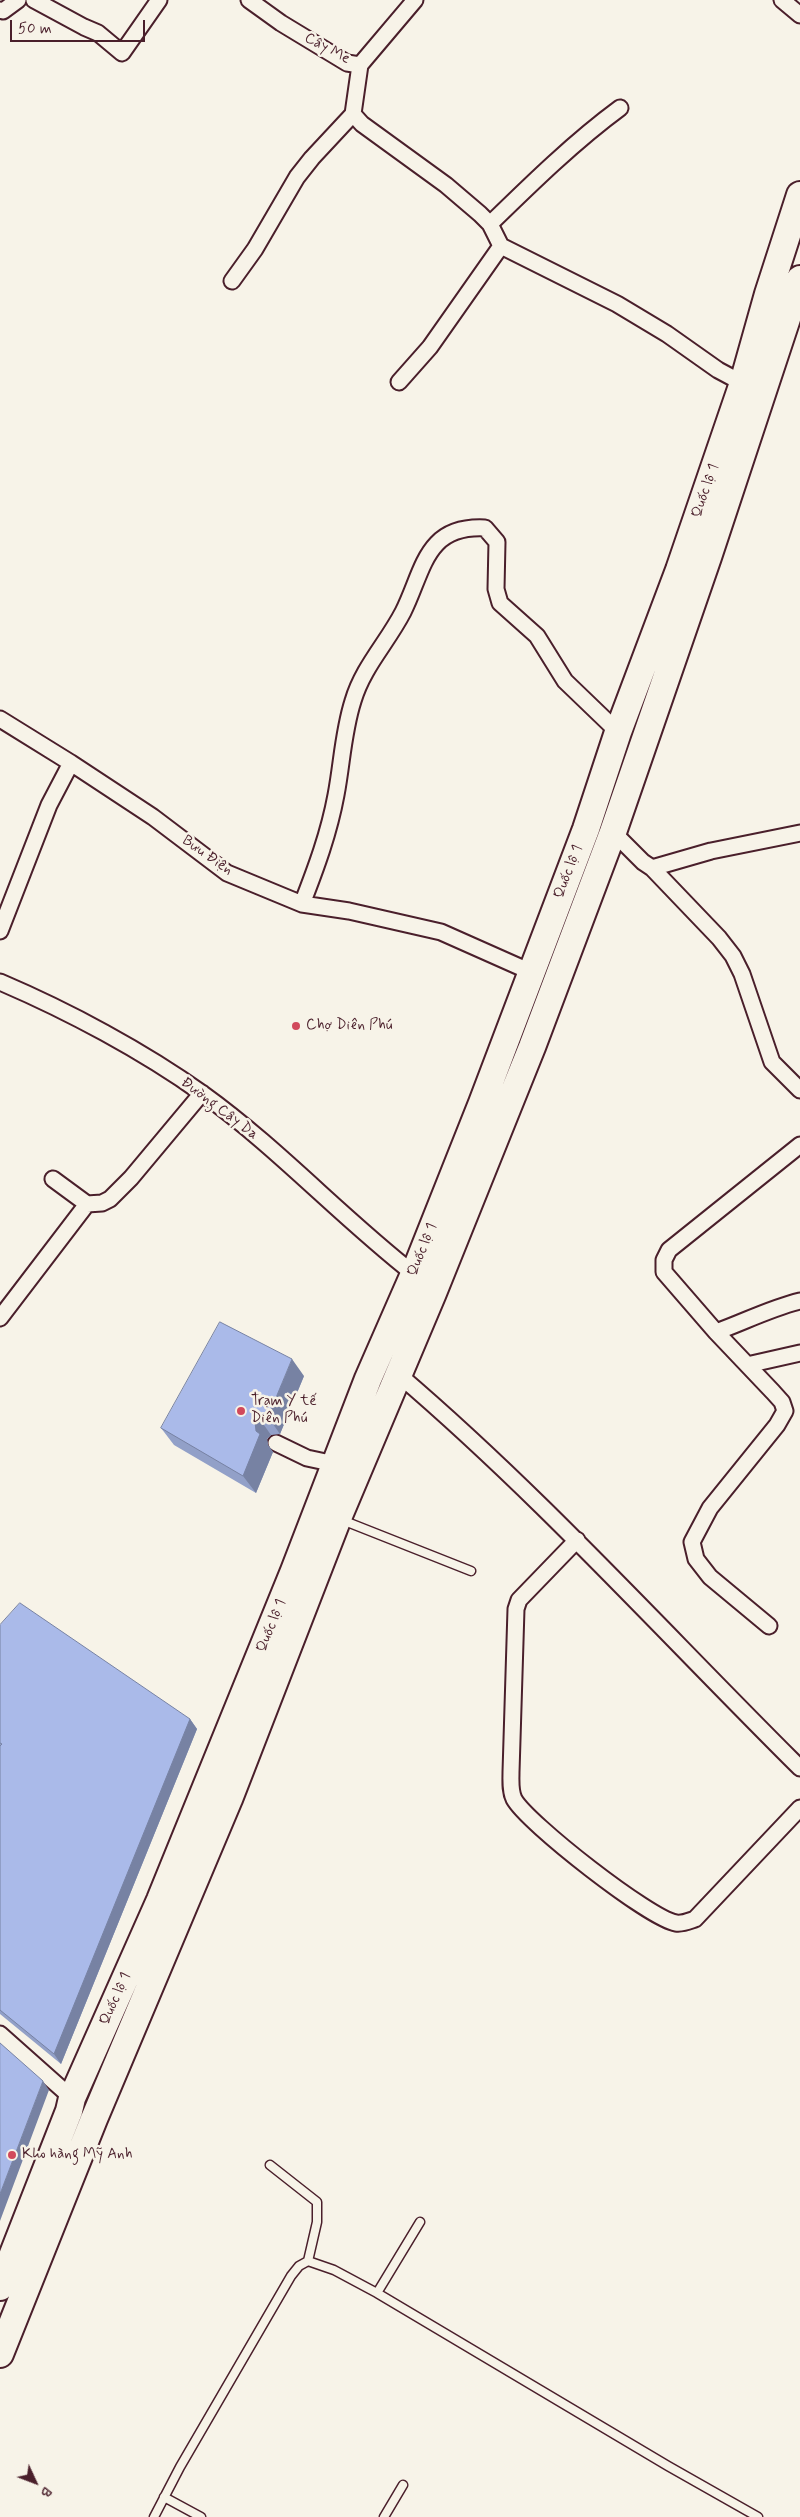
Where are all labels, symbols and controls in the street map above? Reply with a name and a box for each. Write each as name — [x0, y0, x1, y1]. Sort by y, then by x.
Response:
scale bar — [12, 10, 148, 42]
text: 50 m — [18, 19, 52, 39]
street label: Cây Me — [301, 29, 353, 69]
street label: Quốc lộ 1 — [688, 462, 724, 520]
street label: Bưu Điện — [178, 832, 236, 880]
street label: Quốc lộ 1 — [551, 843, 587, 901]
place label: Chợ Diên Phú — [306, 1017, 393, 1035]
marker: Chợ Diên Phú — [290, 1020, 302, 1032]
street label: Đường Cây Da — [177, 1074, 261, 1144]
street label: Quốc lộ 1 — [404, 1221, 442, 1279]
place label: Trạm Y tế Diên Phú — [251, 1393, 316, 1428]
marker: Trạm Y tế Diên Phú — [235, 1405, 247, 1417]
street label: Quốc lộ 1 — [253, 1597, 291, 1655]
street label: Quốc lộ 1 — [96, 1970, 136, 2028]
place label: Kho hàng Mỹ Anh — [22, 2146, 132, 2164]
marker: Kho hàng Mỹ Anh — [6, 2149, 18, 2161]
north arrow — [10, 2457, 60, 2507]
text: B — [36, 2483, 56, 2502]

